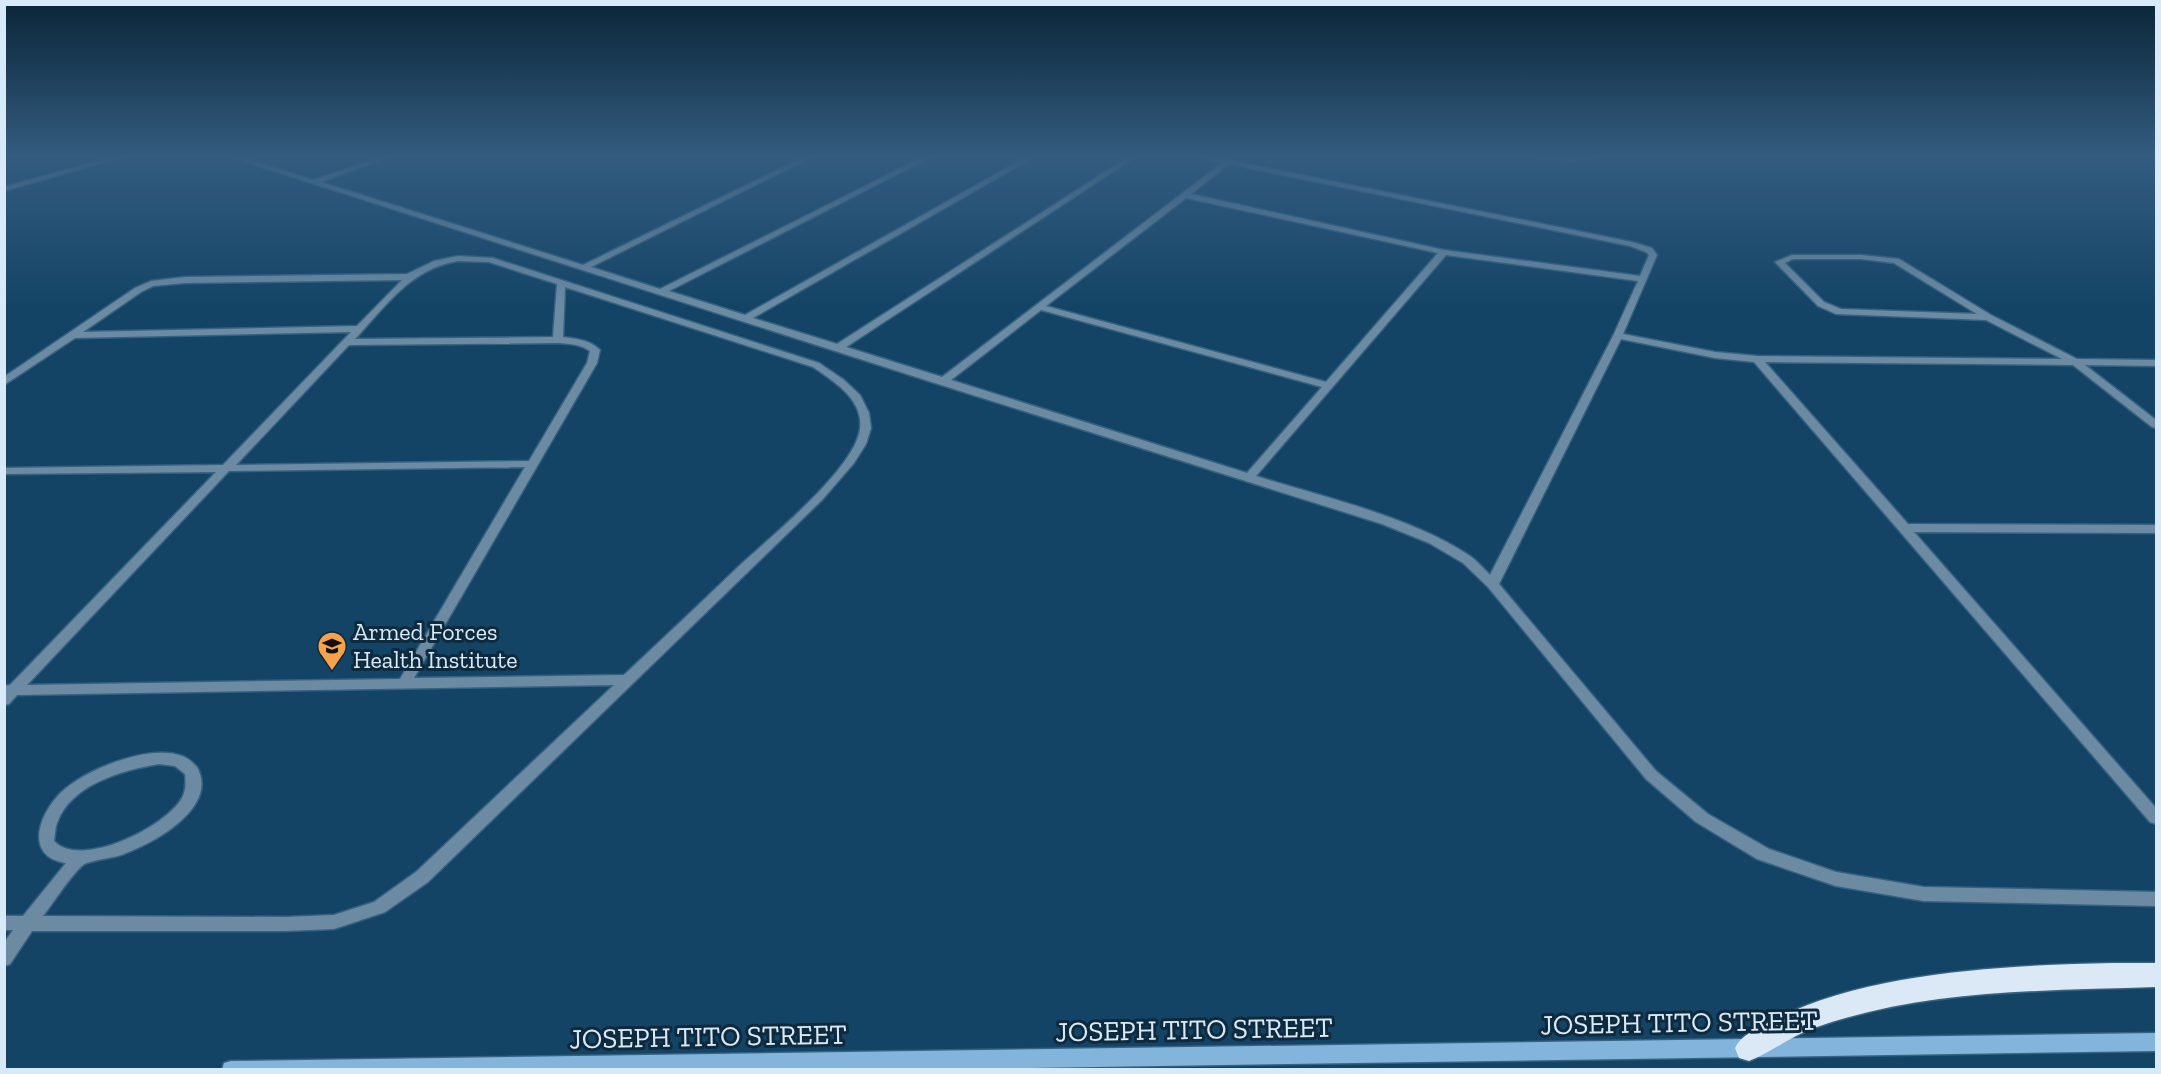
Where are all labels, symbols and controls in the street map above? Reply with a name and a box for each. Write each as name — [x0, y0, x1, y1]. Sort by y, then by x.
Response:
place label: Armed Forces Health Institute — [353, 617, 518, 674]
school or university icon: Armed Forces Health Institute — [316, 630, 348, 672]
street label: JOSEPH TITO STREET — [1540, 1004, 1818, 1041]
street label: JOSEPH TITO STREET — [1055, 1011, 1333, 1048]
street label: JOSEPH TITO STREET — [569, 1018, 847, 1055]

